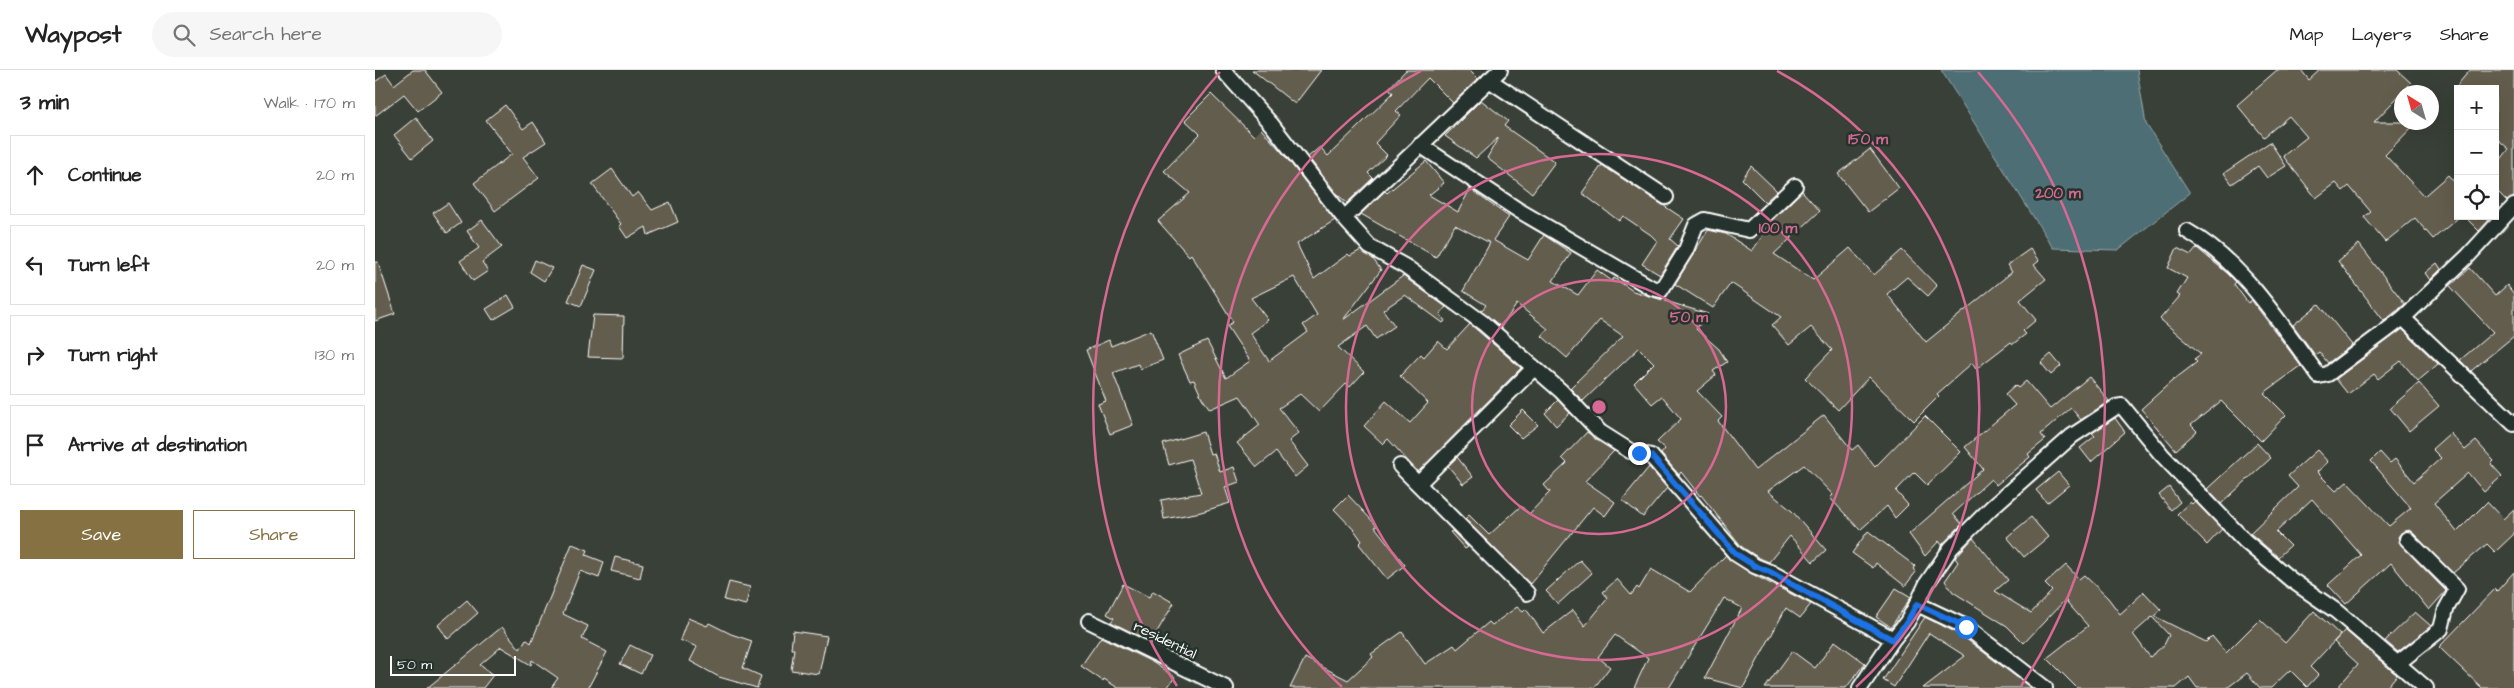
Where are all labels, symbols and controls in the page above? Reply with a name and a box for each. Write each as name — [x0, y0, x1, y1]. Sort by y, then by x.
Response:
search box — [152, 12, 502, 57]
text: Waypost — [25, 18, 122, 52]
icon: search — [170, 21, 198, 49]
text: Search here — [210, 21, 322, 48]
text: Map — [2289, 22, 2323, 47]
text: Layers — [2351, 22, 2412, 47]
text: Share — [2440, 22, 2489, 47]
north arrow — [2394, 85, 2439, 130]
map controls — [2454, 85, 2499, 220]
button: + — [2454, 85, 2499, 130]
text: 3 min — [20, 88, 69, 117]
text: Walk · 170 m — [264, 92, 355, 114]
text: 150 m — [1848, 129, 1888, 150]
button: − — [2454, 130, 2499, 175]
icon: ahead — [21, 161, 49, 189]
text: Continue — [68, 162, 142, 189]
text: 20 m — [316, 164, 354, 186]
button: locate — [2454, 175, 2499, 220]
text: 200 m — [2034, 183, 2081, 204]
text: 100 m — [1759, 218, 1798, 239]
icon: left — [21, 251, 49, 279]
text: Turn left — [68, 252, 149, 279]
text: 20 m — [316, 254, 354, 276]
text: 50 m — [1670, 307, 1708, 328]
icon: right — [21, 341, 49, 369]
text: Turn right — [68, 342, 157, 369]
text: 130 m — [315, 344, 354, 366]
centre of rings — [1590, 398, 1608, 416]
icon: arrive — [21, 431, 49, 459]
text: Arrive at destination — [68, 432, 247, 459]
route end — [1628, 442, 1651, 465]
button: Save — [20, 510, 183, 559]
button: Share — [193, 510, 355, 559]
street label: residential — [1130, 616, 1200, 664]
route start — [1955, 616, 1978, 639]
scale bar — [390, 653, 516, 676]
text: 50 m — [397, 655, 432, 675]

